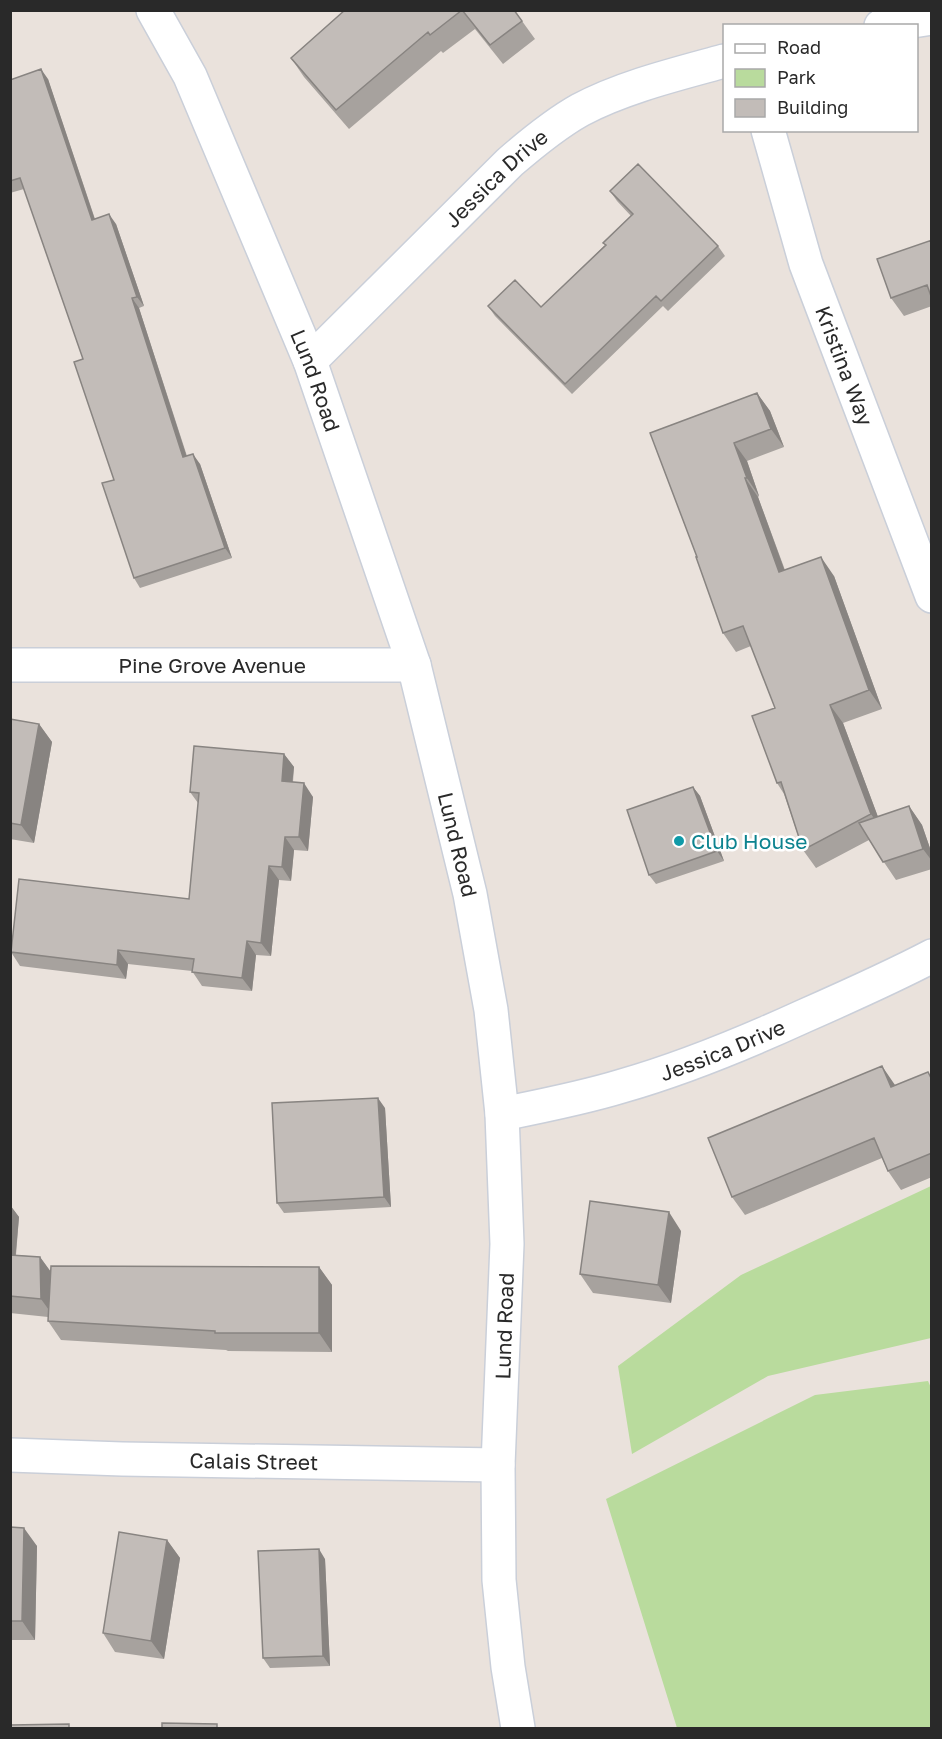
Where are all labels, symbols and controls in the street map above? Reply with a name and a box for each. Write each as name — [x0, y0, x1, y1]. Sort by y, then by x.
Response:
legend — [723, 24, 918, 132]
text: Road — [777, 36, 821, 58]
text: Park — [777, 66, 816, 88]
text: Building — [777, 96, 848, 118]
street label: Jessica Drive — [439, 123, 553, 233]
street label: Kristina Way — [810, 302, 879, 429]
street label: Lund Road — [285, 325, 346, 435]
street label: Pine Grove Avenue — [118, 652, 306, 678]
street label: Lund Road — [433, 790, 483, 900]
place label: Club House — [691, 828, 807, 854]
marker: Club House — [672, 834, 686, 848]
street label: Jessica Drive — [657, 1013, 789, 1086]
street label: Lund Road — [489, 1272, 519, 1380]
street label: Calais Street — [189, 1447, 319, 1475]

